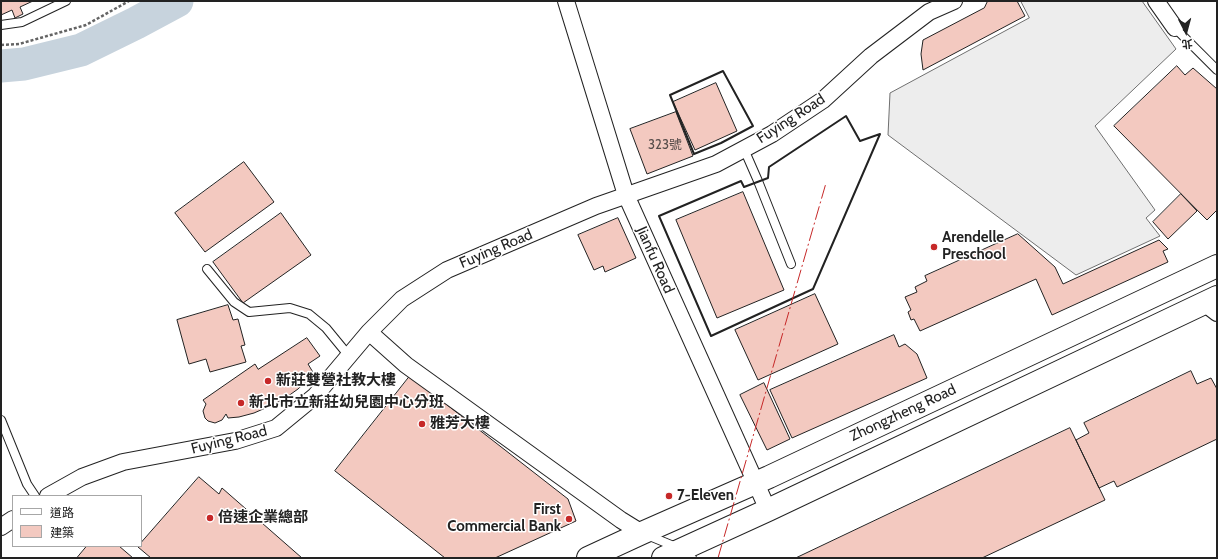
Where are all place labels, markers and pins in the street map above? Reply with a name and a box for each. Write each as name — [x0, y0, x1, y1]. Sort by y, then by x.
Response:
place label: Arendelle Preschool — [942, 229, 1006, 264]
marker: Arendelle Preschool — [929, 242, 939, 252]
place label: 新莊雙營社教大樓 — [276, 372, 396, 390]
marker: 新莊雙營社教大樓 — [263, 376, 273, 386]
place label: 新北市立新莊幼兒園中心分班 — [249, 394, 444, 412]
marker: 新北市立新莊幼兒園中心分班 — [236, 398, 246, 408]
place label: 雅芳大樓 — [430, 415, 490, 433]
marker: 雅芳大樓 — [417, 419, 427, 429]
place label: 7-Eleven — [677, 487, 734, 505]
marker: 7-Eleven — [664, 491, 674, 501]
place label: First Commercial Bank — [447, 501, 561, 536]
place label: 倍速企業總部 — [218, 509, 308, 527]
marker: 倍速企業總部 — [205, 513, 215, 523]
marker: First Commercial Bank — [564, 514, 574, 524]

